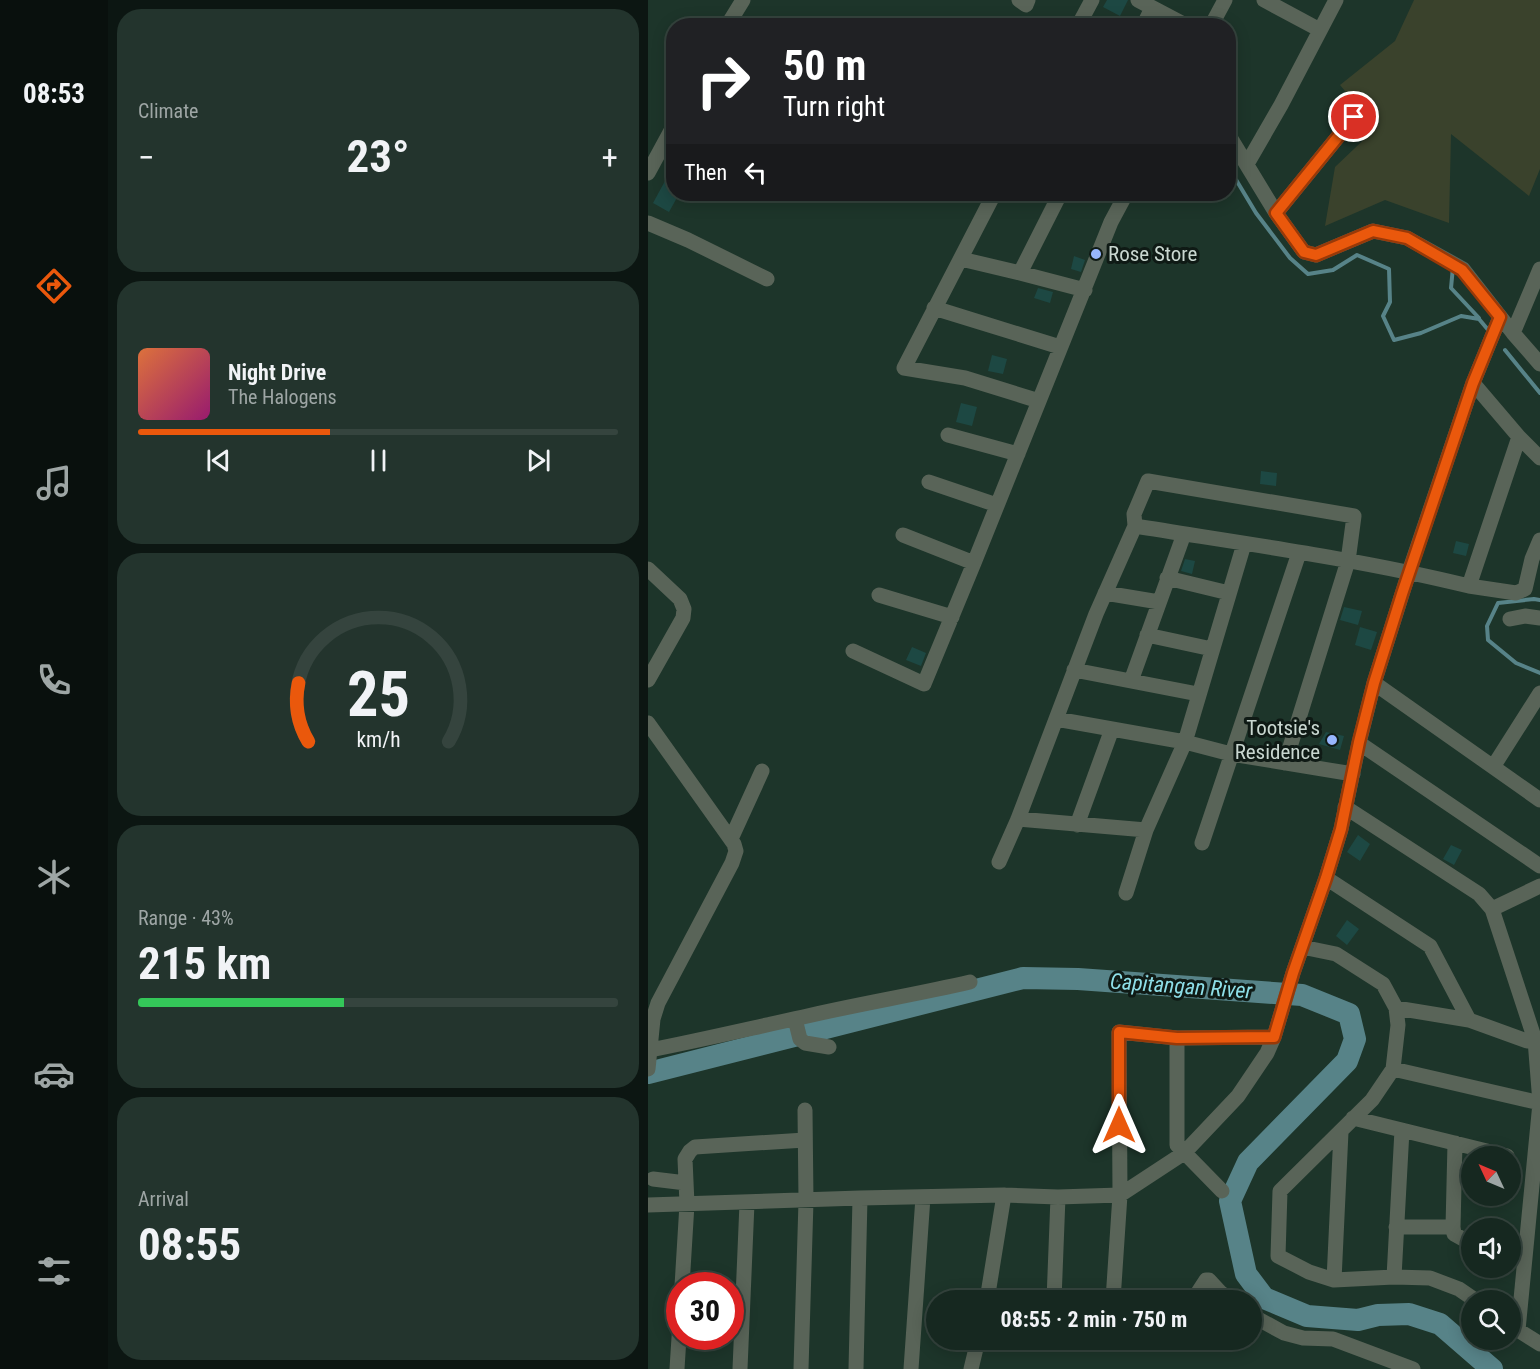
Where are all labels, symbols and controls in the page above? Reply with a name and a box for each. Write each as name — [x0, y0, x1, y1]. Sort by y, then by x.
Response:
text: 50 m — [783, 41, 866, 90]
icon: right — [684, 42, 762, 120]
text: 08:53 — [23, 78, 85, 110]
text: Turn right — [783, 91, 885, 123]
pin — [1328, 91, 1379, 142]
text: Climate — [138, 99, 198, 123]
icon: arrive — [1337, 100, 1370, 133]
text: 23° — [347, 130, 410, 183]
text: − — [138, 138, 155, 177]
text: + — [602, 138, 618, 177]
icon: left — [739, 156, 772, 189]
text: Then — [684, 160, 727, 185]
place label: Rose Store — [1108, 242, 1198, 266]
marker: Rose Store — [1089, 247, 1103, 261]
icon: directions — [33, 265, 75, 307]
text: Night Drive — [228, 360, 326, 385]
text: The Halogens — [228, 385, 337, 409]
icon: previous — [202, 444, 235, 477]
icon: pause — [362, 444, 395, 477]
icon: next — [522, 444, 555, 477]
icon: music — [33, 462, 75, 504]
text: 25 — [346, 658, 410, 731]
icon: phone — [33, 659, 75, 701]
place label: Tootsie's Residence — [1235, 716, 1320, 764]
text: km/h — [356, 727, 400, 752]
marker: Tootsie's Residence — [1325, 733, 1339, 747]
icon: climate — [33, 856, 75, 898]
text: Range · 43% — [138, 906, 234, 930]
text: 215 km — [138, 937, 271, 990]
water label: Capitangan River — [1109, 969, 1253, 1003]
icon: car — [33, 1053, 75, 1095]
position arrow — [1087, 1093, 1151, 1157]
north arrow — [1461, 1146, 1521, 1206]
map controls — [1461, 1146, 1521, 1350]
text: Arrival — [138, 1187, 189, 1211]
text: 08:55 — [138, 1218, 241, 1271]
button: sound — [1461, 1218, 1521, 1278]
icon: filters — [33, 1250, 75, 1292]
speed limit sign: 30 — [666, 1272, 744, 1350]
button: search — [1461, 1290, 1521, 1350]
text: 08:55 · 2 min · 750 m — [1001, 1307, 1187, 1332]

